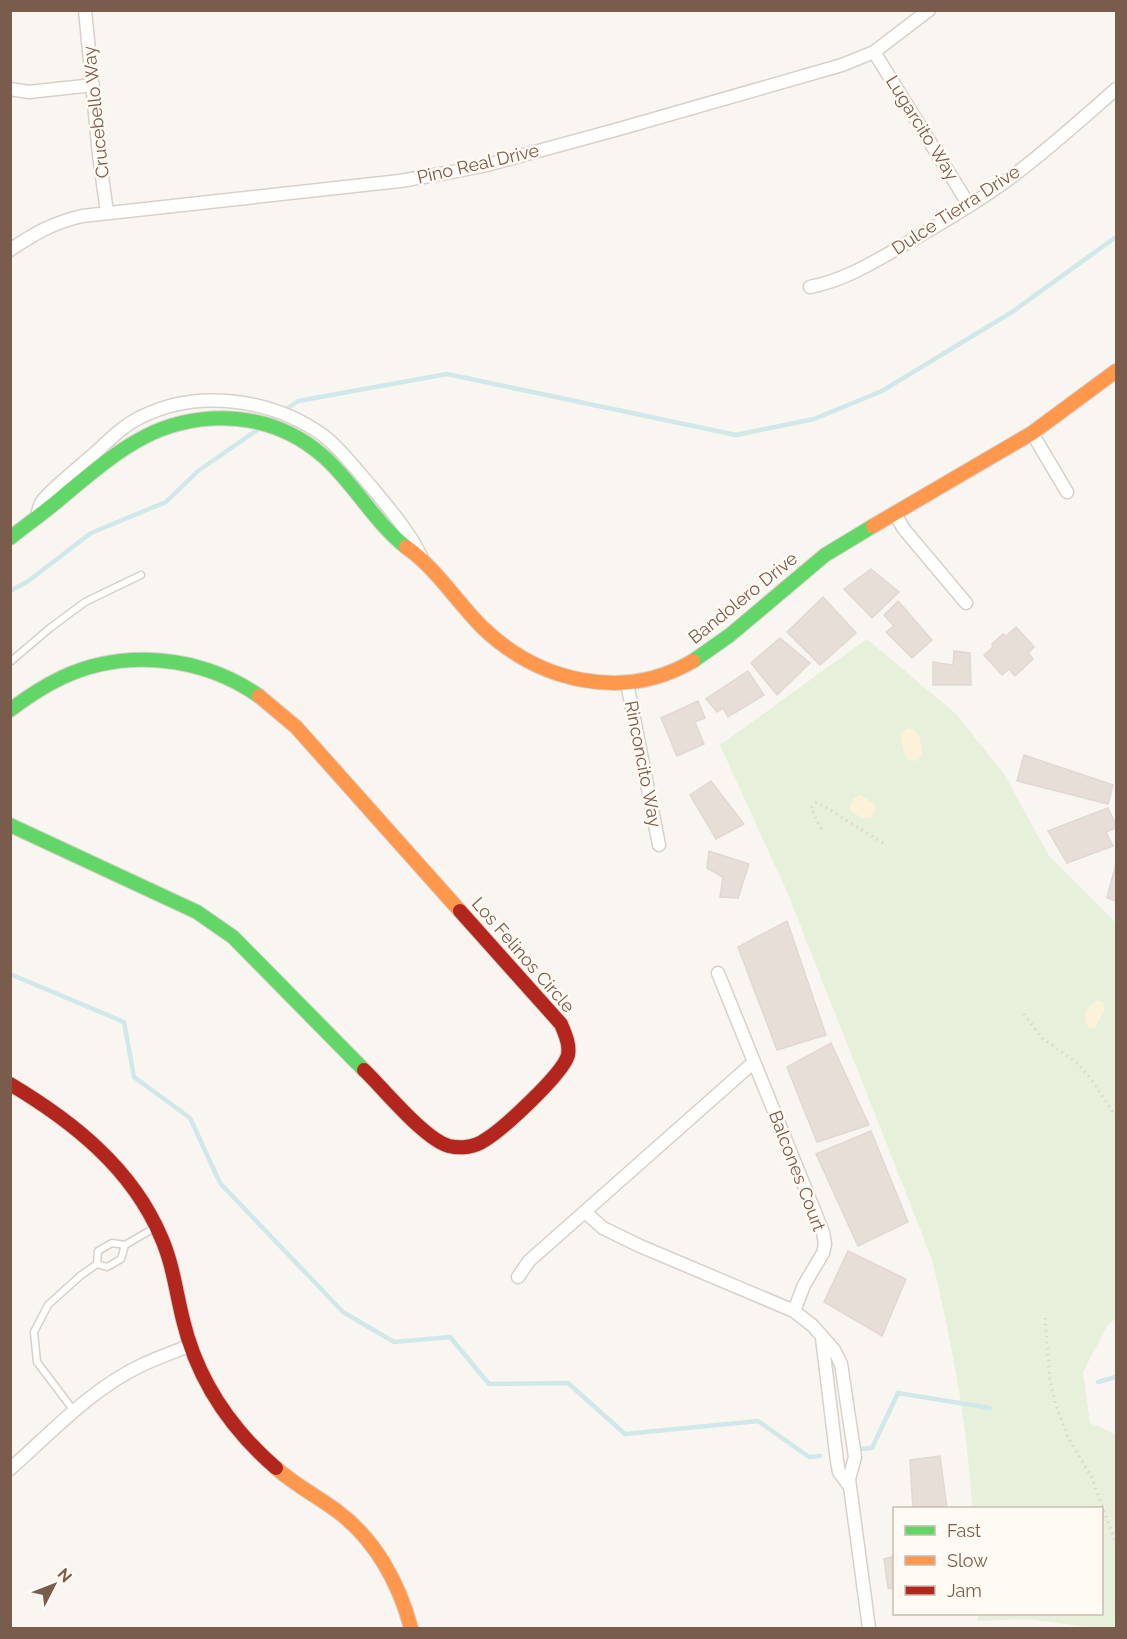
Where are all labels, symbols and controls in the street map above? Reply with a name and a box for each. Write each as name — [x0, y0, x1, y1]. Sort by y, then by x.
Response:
street label: Crucebello Way — [78, 45, 113, 179]
street label: Lugarcito Way — [882, 71, 963, 184]
street label: Pino Real Drive — [415, 139, 541, 188]
street label: Dulce Tierra Drive — [888, 160, 1024, 259]
street label: Bandolero Drive — [684, 547, 802, 648]
street label: Rinconcito Way — [621, 699, 666, 829]
street label: Los Felinos Circle — [468, 893, 579, 1017]
street label: Balcones Court — [765, 1107, 830, 1234]
legend — [893, 1507, 1103, 1615]
text: Fast — [947, 1520, 981, 1541]
text: Slow — [947, 1550, 988, 1571]
north arrow — [24, 1555, 84, 1615]
text: N — [54, 1564, 76, 1586]
text: Jam — [947, 1580, 982, 1601]

